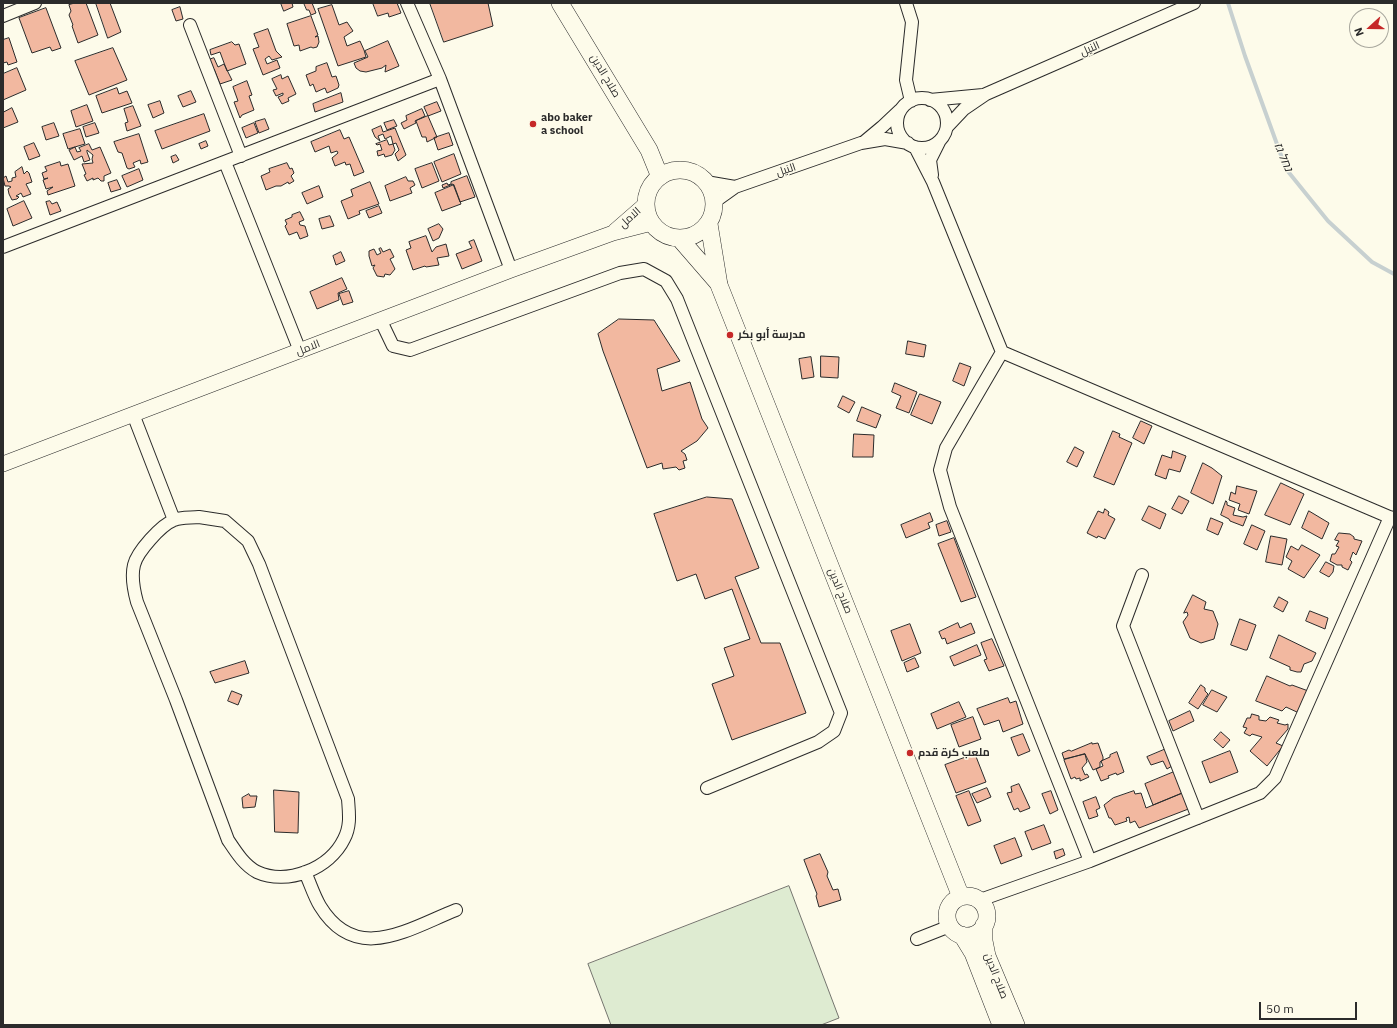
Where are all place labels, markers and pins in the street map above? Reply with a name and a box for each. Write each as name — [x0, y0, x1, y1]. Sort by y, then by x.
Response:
place label: abo baker a school — [541, 111, 592, 137]
marker: abo baker a school — [528, 119, 538, 129]
place label: مدرسة أبو بكر — [738, 328, 806, 342]
marker: مدرسة أبو بكر — [725, 330, 735, 340]
place label: ملعب كرة قدم — [918, 746, 990, 760]
marker: ملعب كرة قدم — [905, 748, 915, 758]

